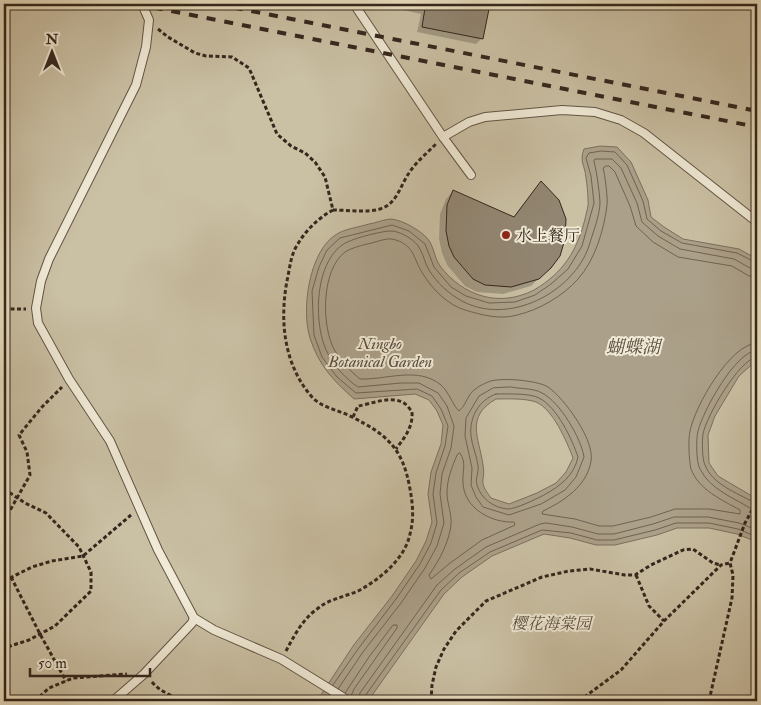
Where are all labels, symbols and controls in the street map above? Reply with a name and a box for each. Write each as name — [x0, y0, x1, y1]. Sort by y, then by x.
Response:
north arrow — [28, 28, 78, 78]
text: N — [45, 31, 59, 48]
place label: 水上餐厅 — [516, 226, 580, 246]
marker: 水上餐厅 — [500, 229, 512, 241]
park label: Ningbo Botanical Garden — [327, 334, 432, 372]
water label: 蝴蝶湖 — [606, 336, 663, 359]
park label: 樱花海棠园 — [511, 614, 594, 634]
scale bar — [30, 645, 150, 677]
text: 50 m — [38, 654, 67, 673]

